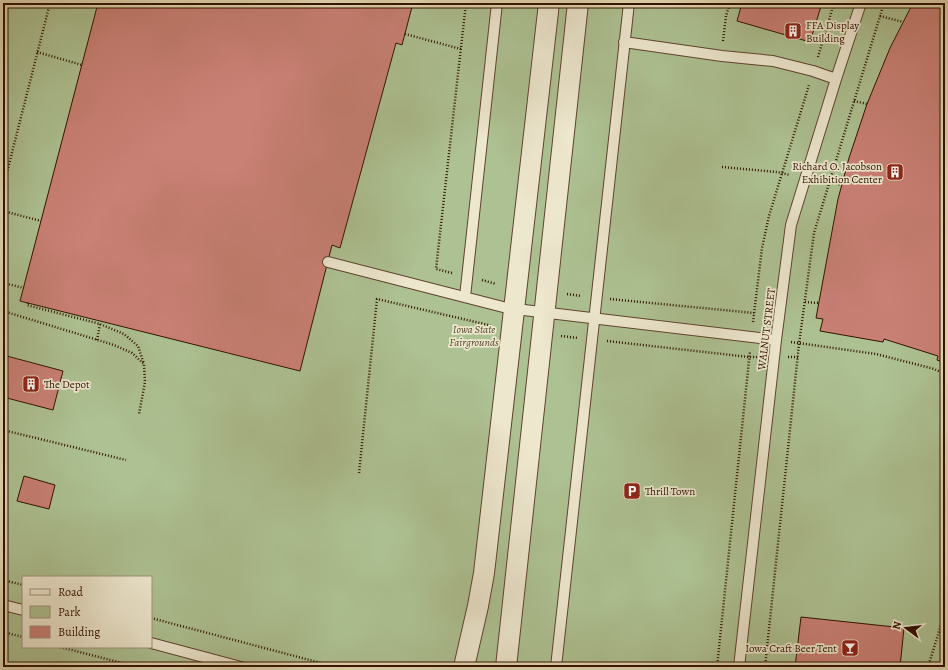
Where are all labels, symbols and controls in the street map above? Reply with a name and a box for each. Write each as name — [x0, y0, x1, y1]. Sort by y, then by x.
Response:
place label: FFA Display Building — [806, 18, 859, 46]
building icon: FFA Display Building — [783, 21, 803, 41]
place label: Richard O. Jacobson Exhibition Center — [792, 159, 882, 187]
building icon: Richard O. Jacobson Exhibition Center — [885, 162, 905, 182]
street label: WALNUT STREET — [754, 287, 779, 372]
park label: Iowa State Fairgrounds — [449, 322, 499, 350]
building icon: The Depot — [21, 374, 41, 394]
place label: The Depot — [44, 377, 90, 392]
parking icon: Thrill Town — [622, 481, 642, 501]
place label: Thrill Town — [645, 484, 695, 499]
legend — [22, 576, 152, 648]
text: Road — [58, 584, 84, 600]
text: Park — [58, 604, 81, 620]
north arrow — [886, 608, 926, 648]
text: N — [889, 620, 905, 631]
text: Building — [58, 624, 100, 640]
bar icon: Iowa Craft Beer Tent — [840, 638, 860, 658]
place label: Iowa Craft Beer Tent — [745, 641, 837, 656]

